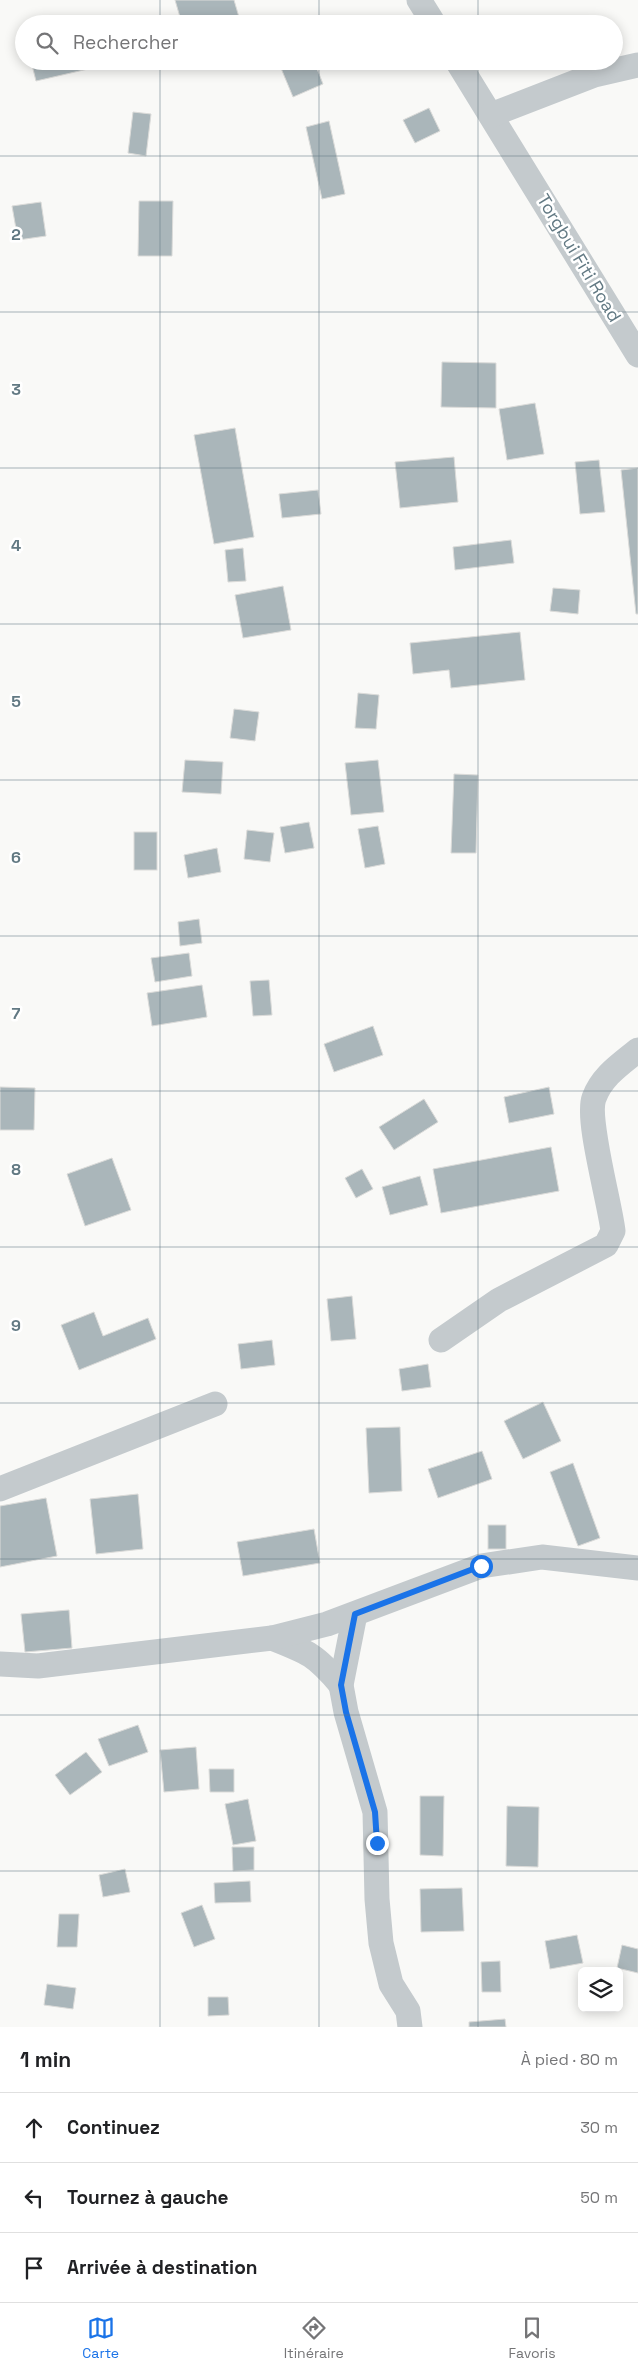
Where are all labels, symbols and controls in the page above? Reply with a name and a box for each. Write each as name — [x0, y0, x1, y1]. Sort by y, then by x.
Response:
search box — [15, 15, 623, 70]
icon: search — [33, 29, 61, 57]
text: Rechercher — [73, 30, 179, 55]
street label: Torgbui Fiti Road — [532, 190, 627, 326]
text: 2 — [11, 224, 21, 245]
text: 3 — [11, 379, 21, 400]
text: 4 — [11, 535, 21, 556]
text: 5 — [11, 691, 21, 712]
text: 6 — [11, 847, 21, 868]
text: 7 — [12, 1003, 21, 1024]
text: 8 — [11, 1159, 21, 1180]
text: 9 — [11, 1315, 21, 1336]
route start — [470, 1555, 493, 1578]
route end — [366, 1832, 389, 1855]
map controls — [578, 1967, 623, 2012]
button: layers — [578, 1967, 623, 2012]
text: 1 min — [20, 2046, 71, 2073]
text: À pied · 80 m — [521, 2049, 618, 2070]
icon: ahead — [20, 2114, 48, 2142]
text: Continuez — [67, 2115, 160, 2140]
text: 30 m — [580, 2117, 618, 2138]
icon: left — [20, 2184, 48, 2212]
text: Tournez à gauche — [67, 2185, 229, 2210]
text: 50 m — [580, 2187, 618, 2208]
icon: arrive — [20, 2254, 48, 2282]
text: Arrivée à destination — [67, 2255, 257, 2280]
tab: Carte — [82, 2314, 119, 2362]
tab: Itinéraire — [284, 2314, 344, 2362]
tab: Favoris — [509, 2314, 556, 2362]

